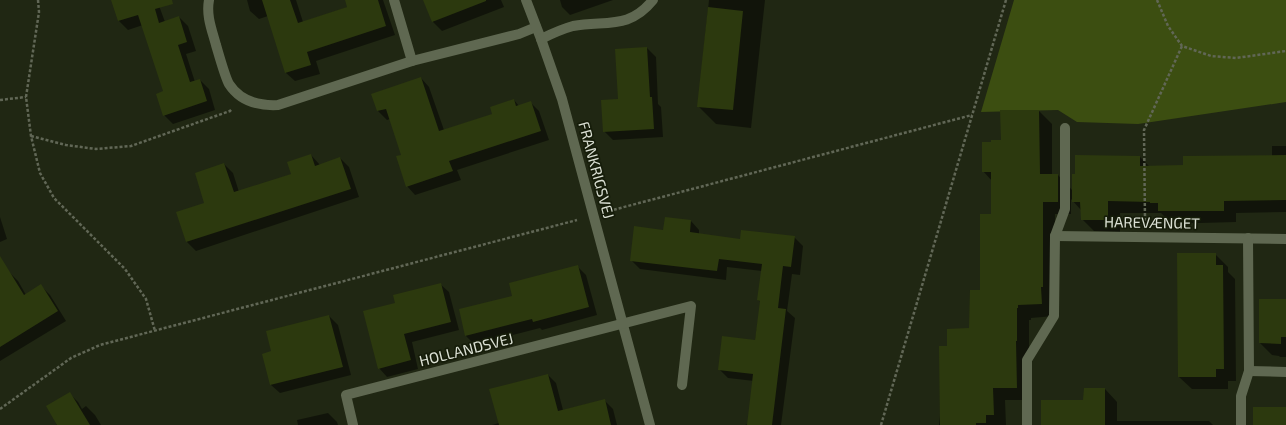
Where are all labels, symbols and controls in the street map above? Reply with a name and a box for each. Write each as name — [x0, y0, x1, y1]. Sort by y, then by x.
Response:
street label: FRANKRIGSVEJ — [575, 119, 619, 221]
street label: HAREVÆNGET — [1104, 212, 1200, 232]
street label: HOLLANDSVEJ — [417, 329, 515, 369]

